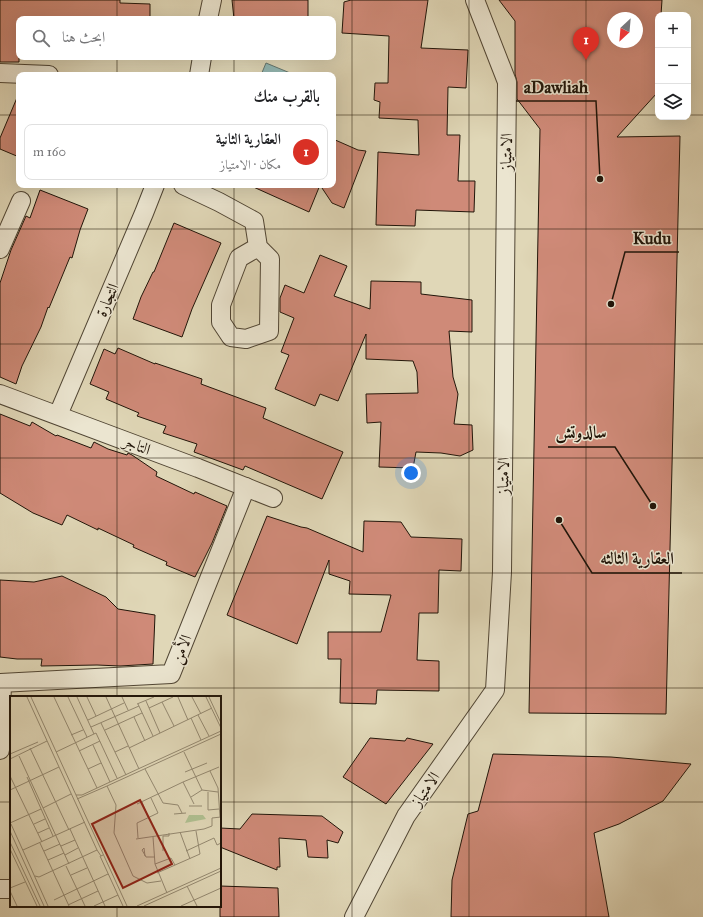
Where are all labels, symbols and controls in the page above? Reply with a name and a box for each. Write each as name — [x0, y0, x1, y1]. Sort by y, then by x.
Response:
north arrow — [607, 12, 643, 48]
map controls — [655, 12, 691, 120]
button: + — [655, 12, 691, 48]
search box — [16, 16, 336, 60]
icon: search — [30, 27, 52, 49]
pin: 1 — [573, 27, 599, 60]
text: ابحث هنا — [62, 28, 105, 46]
button: − — [655, 48, 691, 84]
callout: aDawliah — [516, 72, 596, 101]
text: aDawliah — [524, 77, 589, 98]
button: layers — [655, 84, 691, 120]
text: بالقرب منك — [254, 86, 320, 107]
text: العقارية الثانية — [216, 130, 281, 148]
street label: الامتياز — [496, 133, 516, 173]
text: 160 m — [33, 144, 66, 160]
text: 1 — [303, 144, 309, 160]
text: مكان · الامتياز — [220, 157, 281, 173]
callout: Kudu — [625, 223, 679, 252]
text: Kudu — [633, 228, 672, 249]
street label: التجارة — [91, 280, 123, 320]
callout: سالدوتش — [548, 418, 615, 447]
text: سالدوتش — [555, 422, 607, 444]
street label: التاجر — [118, 430, 153, 460]
street label: الامتياز — [493, 457, 513, 497]
your location — [401, 463, 421, 483]
callout: العقارية الثالثه — [592, 544, 682, 573]
text: العقارية الثالثه — [600, 548, 674, 569]
street label: الأمن — [165, 631, 197, 667]
inset map — [10, 696, 221, 907]
street label: الامتياز — [405, 768, 444, 812]

